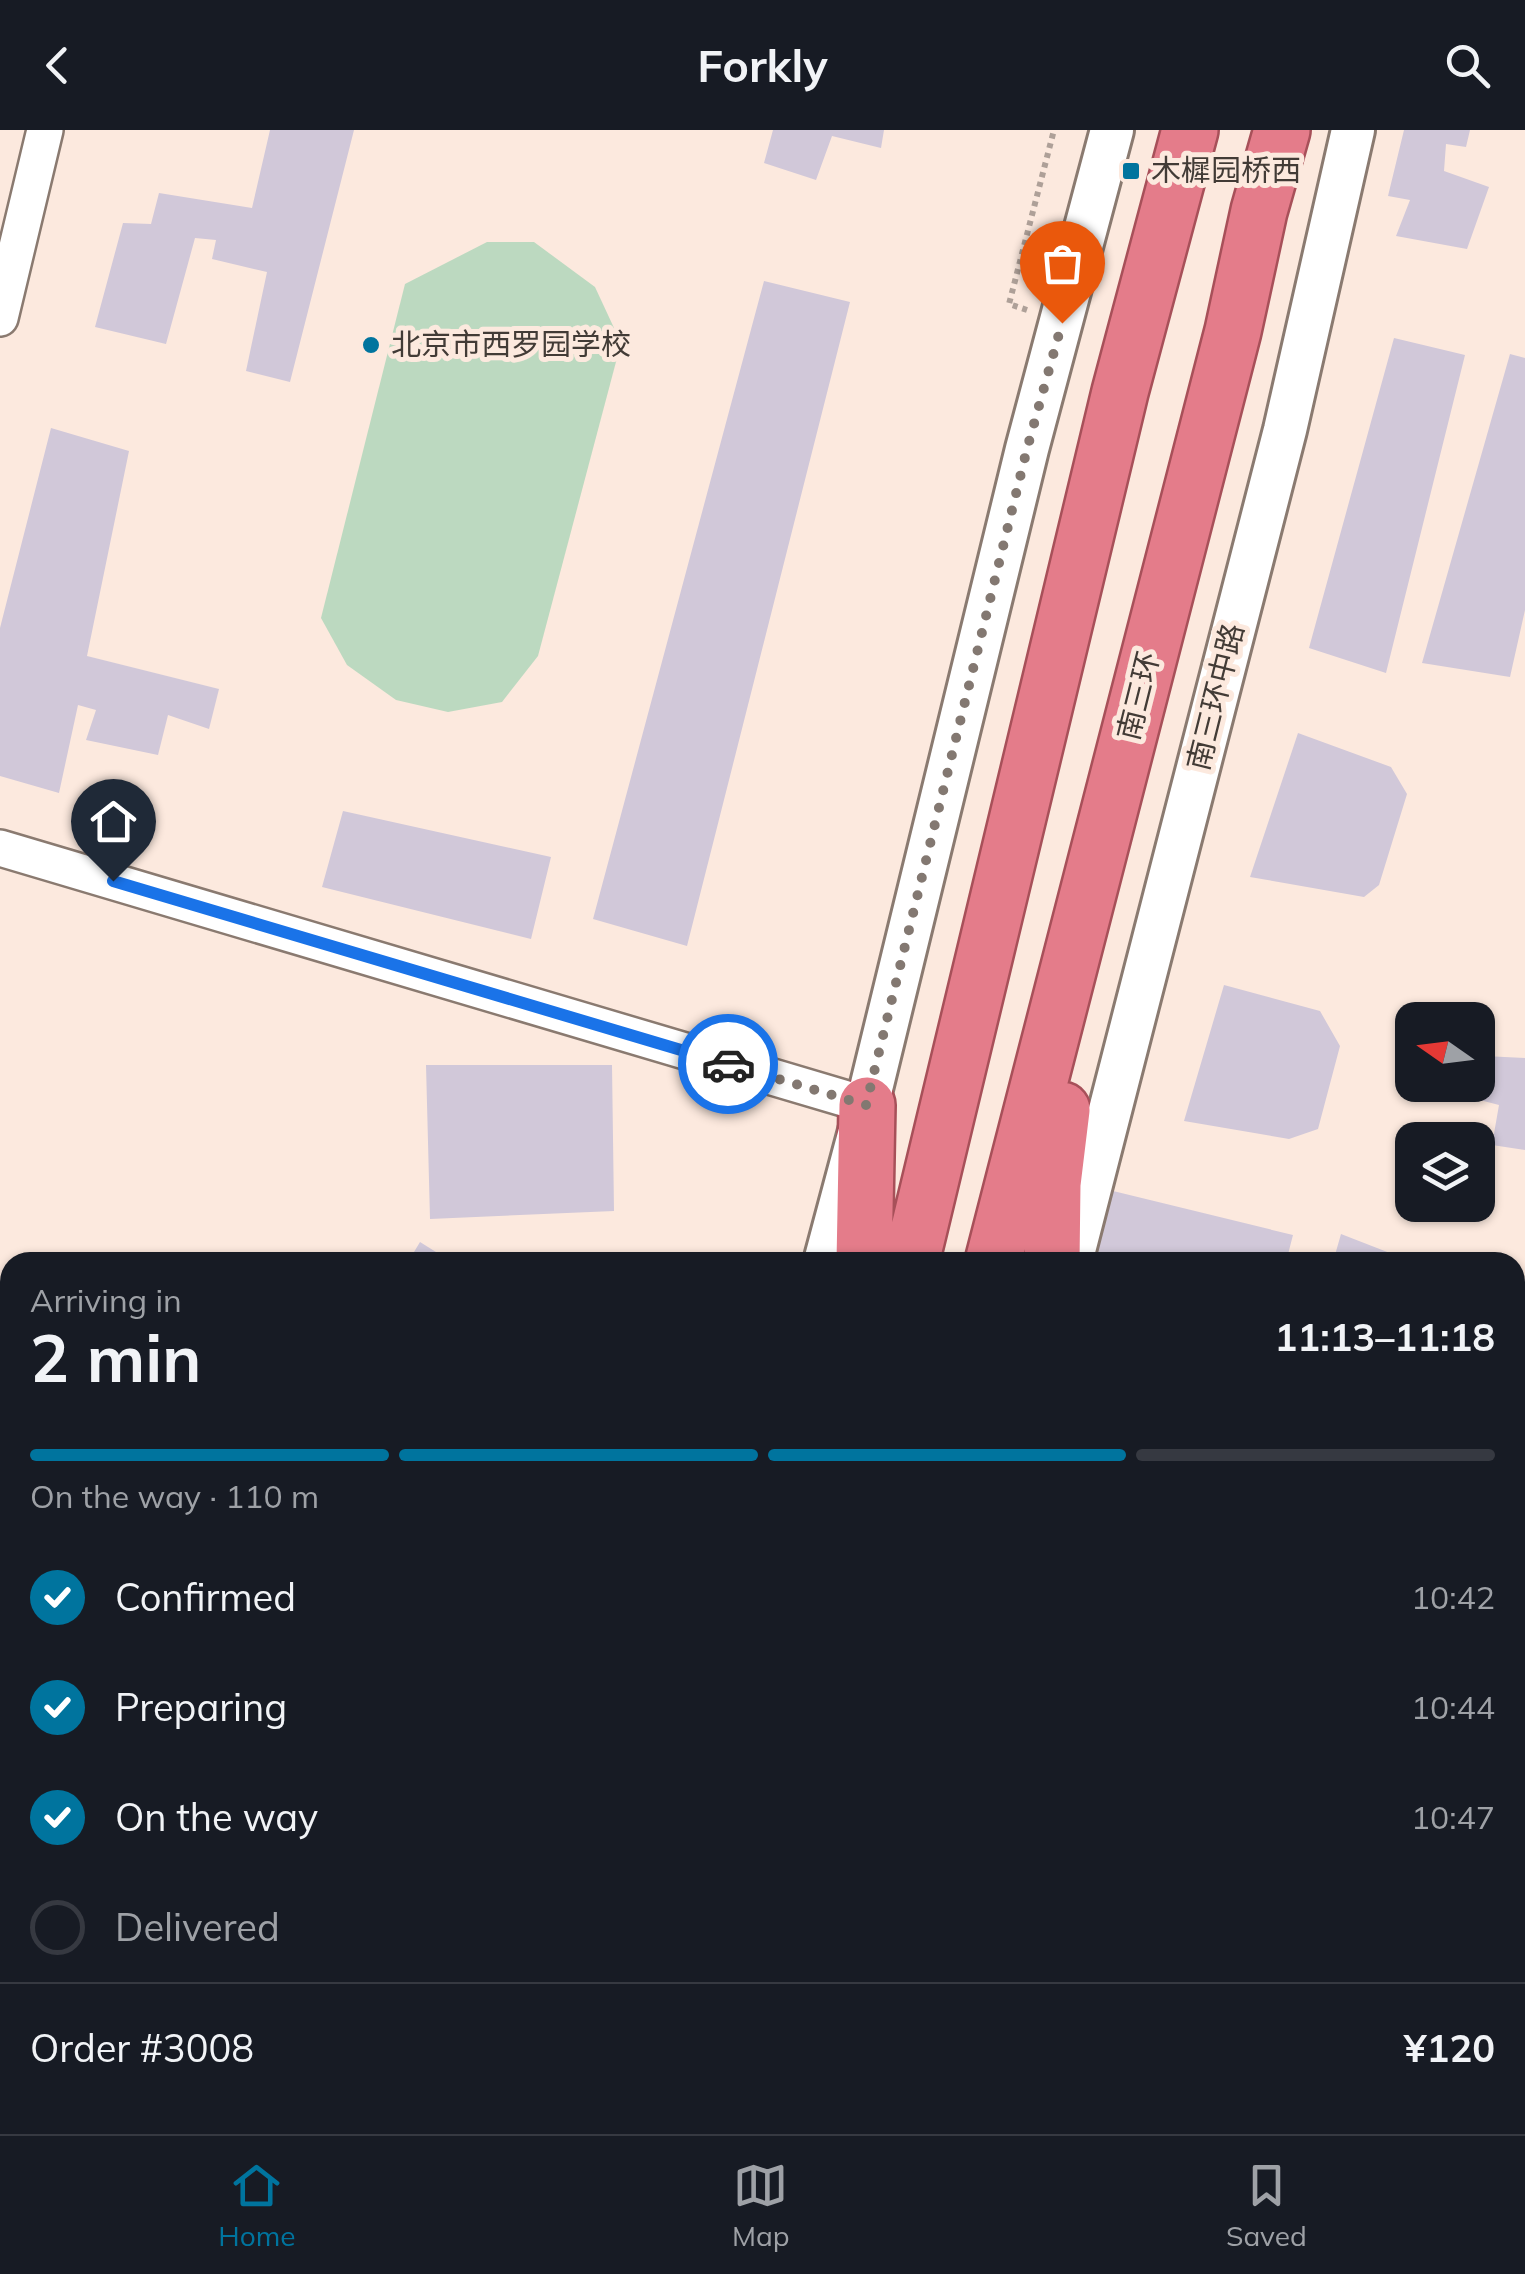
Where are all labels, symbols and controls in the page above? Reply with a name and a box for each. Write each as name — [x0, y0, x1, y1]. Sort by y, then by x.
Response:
text: Forkly — [697, 37, 828, 93]
icon: back — [30, 38, 85, 93]
icon: search — [1440, 38, 1495, 93]
place label: 木樨园桥西 — [1151, 151, 1301, 189]
marker: 木樨园桥西 — [1120, 160, 1142, 182]
pin — [1020, 221, 1105, 324]
icon: bag — [1035, 236, 1090, 291]
place label: 北京市西罗园学校 — [391, 325, 631, 363]
marker: 北京市西罗园学校 — [360, 334, 382, 356]
street label: 南三环中路 — [1178, 619, 1252, 774]
street label: 南三环 — [1109, 647, 1167, 744]
pin — [71, 779, 156, 882]
icon: home — [86, 794, 141, 849]
north arrow — [1395, 1002, 1495, 1102]
map controls — [1395, 1002, 1495, 1222]
courier — [678, 1014, 778, 1114]
icon: car — [701, 1037, 756, 1092]
button: layers — [1395, 1122, 1495, 1222]
text: Arriving in — [30, 1280, 182, 1320]
text: 11:13–11:18 — [1275, 1313, 1495, 1361]
text: 2 min — [30, 1317, 201, 1398]
text: On the way · 110 m — [30, 1476, 319, 1516]
icon: check — [30, 1570, 85, 1625]
text: Confirmed — [115, 1573, 296, 1621]
text: 10:42 — [1411, 1577, 1495, 1617]
icon: check — [30, 1680, 85, 1735]
text: Preparing — [115, 1683, 287, 1731]
text: 10:44 — [1411, 1687, 1495, 1727]
icon: check — [30, 1790, 85, 1845]
text: On the way — [115, 1793, 318, 1841]
text: 10:47 — [1411, 1797, 1495, 1837]
text: Delivered — [115, 1903, 280, 1951]
text: Order #3008 — [30, 2024, 254, 2072]
text: ¥120 — [1404, 2024, 1495, 2072]
tab: Home — [218, 2158, 295, 2253]
tab: Map — [732, 2158, 790, 2253]
tab: Saved — [1226, 2158, 1307, 2253]

